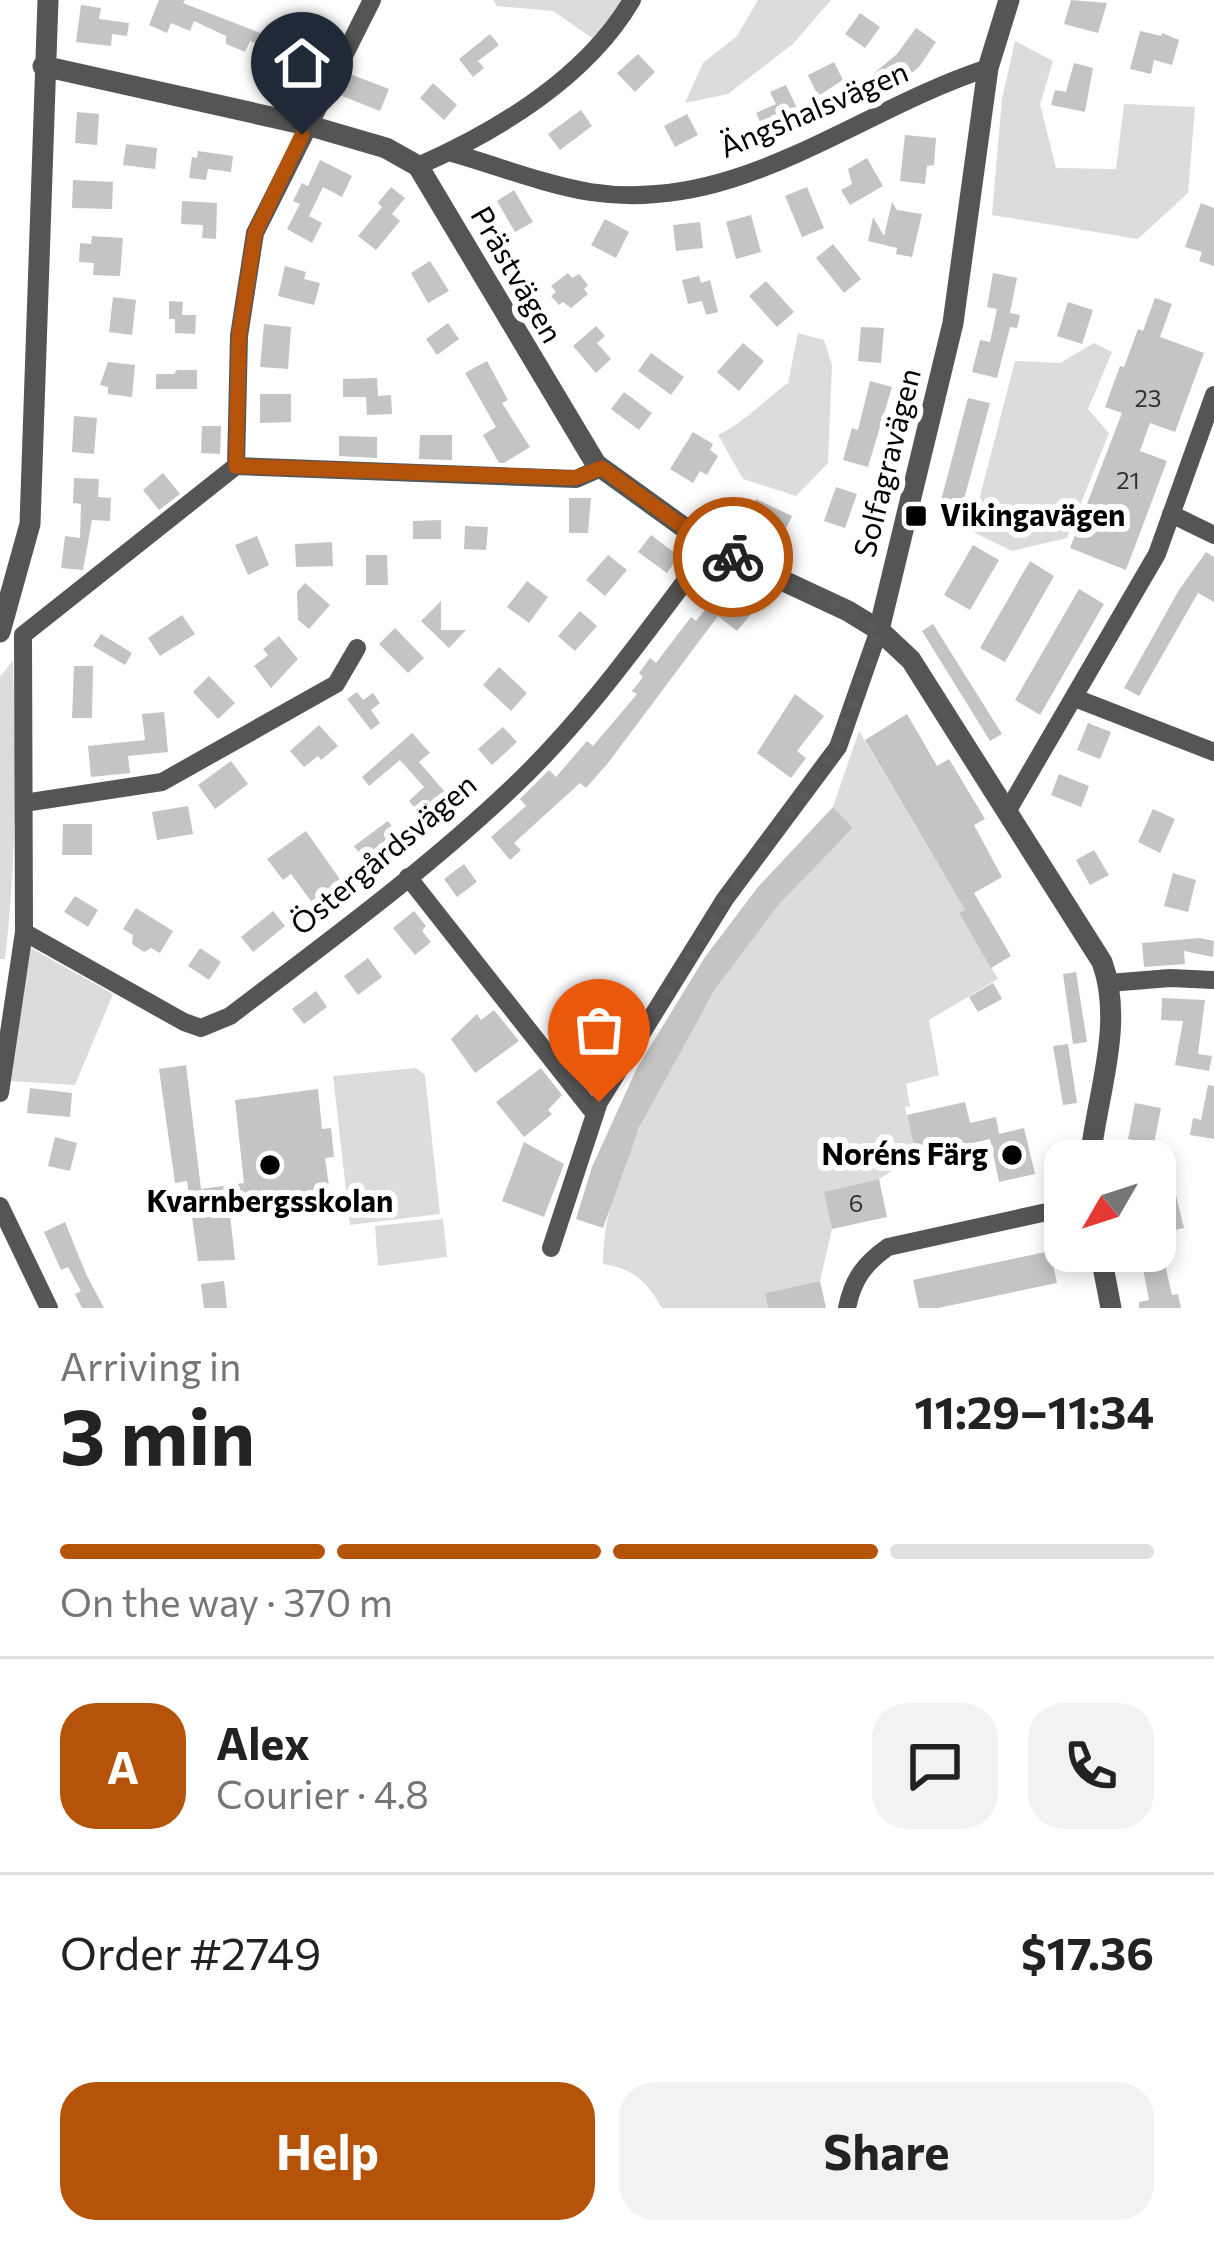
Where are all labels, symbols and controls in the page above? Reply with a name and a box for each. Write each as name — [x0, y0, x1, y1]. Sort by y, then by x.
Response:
pin — [251, 12, 353, 135]
icon: home — [269, 30, 335, 96]
street label: Ängshalsvägen — [713, 51, 913, 164]
street label: Prästvägen — [464, 199, 572, 349]
street label: Solfagravägen — [844, 364, 927, 561]
house number: 23 — [1134, 383, 1162, 412]
house number: 21 — [1116, 465, 1140, 494]
place label: Vikingavägen — [940, 495, 1125, 532]
courier — [673, 497, 793, 617]
marker: Vikingavägen — [903, 503, 929, 529]
icon: bike — [700, 524, 766, 590]
street label: Östergårdsvägen — [282, 765, 483, 942]
pin — [548, 979, 650, 1102]
icon: bag — [566, 997, 632, 1063]
place label: Noréns Färg — [822, 1134, 988, 1171]
north arrow — [1044, 1140, 1176, 1272]
map controls — [1044, 1140, 1176, 1272]
marker: Noréns Färg — [999, 1142, 1025, 1168]
marker: Kvarnbergsskolan — [257, 1152, 283, 1178]
place label: Kvarnbergsskolan — [147, 1181, 393, 1218]
house number: 6 — [849, 1188, 863, 1217]
text: Arriving in — [60, 1341, 241, 1389]
text: 11:29–11:34 — [914, 1383, 1154, 1438]
text: 3 min — [60, 1386, 255, 1481]
text: On the way · 370 m — [60, 1577, 393, 1625]
button: chat — [872, 1703, 998, 1829]
button: phone — [1028, 1703, 1154, 1829]
text: Alex — [216, 1714, 310, 1769]
text: A — [107, 1738, 139, 1793]
text: Courier · 4.8 — [216, 1769, 429, 1817]
text: Order #2749 — [60, 1924, 321, 1979]
text: $17.36 — [1021, 1924, 1154, 1979]
button: Help — [60, 2082, 595, 2220]
button: Share — [619, 2082, 1154, 2220]

